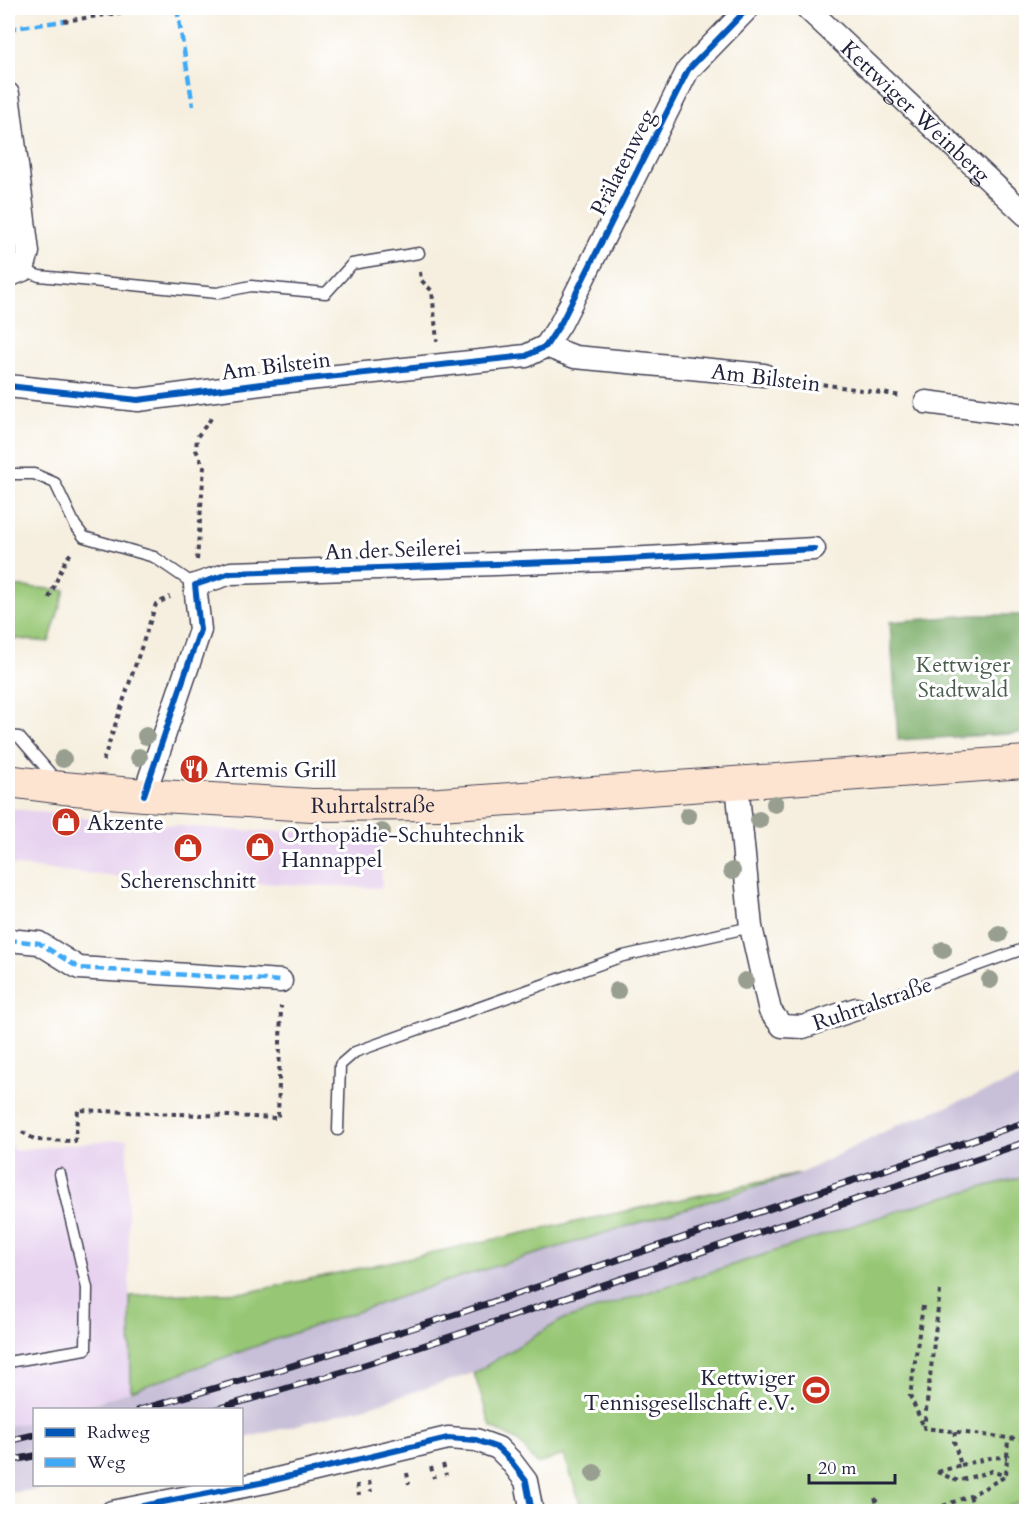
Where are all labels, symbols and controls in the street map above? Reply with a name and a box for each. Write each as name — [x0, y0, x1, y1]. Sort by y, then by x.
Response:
street label: Kettwiger Weinberg — [834, 34, 997, 190]
street label: Prälatenweg — [583, 104, 663, 221]
street label: Am Bilstein — [220, 344, 333, 388]
street label: Am Bilstein — [710, 356, 823, 400]
street label: An der Seilerei — [324, 533, 462, 567]
park label: Kettwiger Stadtwald — [916, 650, 1011, 705]
restaurant icon: Artemis Grill — [178, 753, 210, 785]
place label: Artemis Grill — [215, 755, 337, 785]
street label: Ruhrtalstraße — [311, 790, 435, 821]
shop icon: Akzente — [50, 806, 82, 838]
place label: Akzente — [87, 808, 164, 838]
place label: Orthopädie-Schuhtechnik Hannappel — [281, 820, 525, 875]
shop icon: Orthopädie-Schuhtechnik Hannappel — [244, 831, 276, 863]
shop icon: Scherenschnitt — [172, 832, 204, 864]
place label: Scherenschnitt — [120, 866, 256, 896]
street label: Ruhrtalstraße — [809, 970, 936, 1038]
place label: Kettwiger Tennisgesellschaft e.V. — [584, 1363, 796, 1418]
sports icon: Kettwiger Tennisgesellschaft e.V. — [800, 1374, 832, 1406]
legend — [33, 1408, 243, 1486]
text: Radweg — [87, 1420, 150, 1445]
scale bar — [809, 1447, 894, 1485]
text: Weg — [86, 1450, 126, 1475]
text: 20 m — [818, 1456, 857, 1481]

